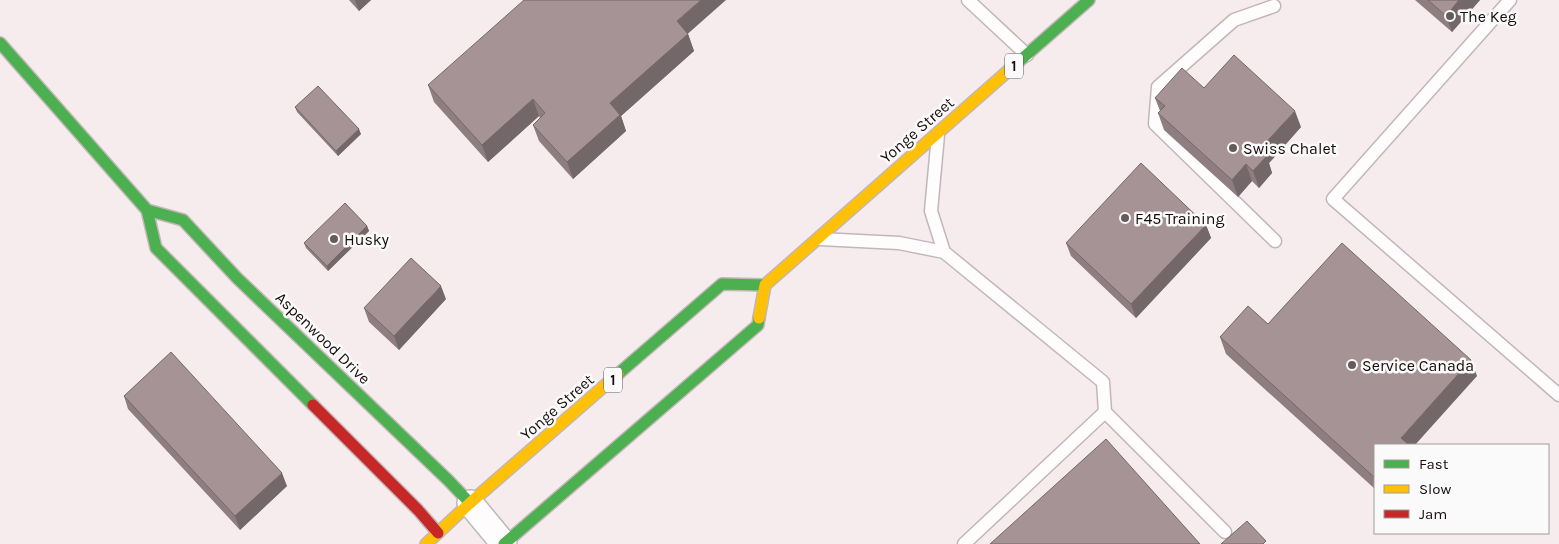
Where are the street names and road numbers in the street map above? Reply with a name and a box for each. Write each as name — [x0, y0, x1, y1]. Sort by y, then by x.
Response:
road number: 1 — [1005, 54, 1023, 78]
street label: Yonge Street — [876, 93, 958, 167]
street label: Aspenwood Drive — [272, 288, 374, 388]
road number: 1 — [604, 368, 622, 392]
street label: Yonge Street — [516, 370, 598, 444]

